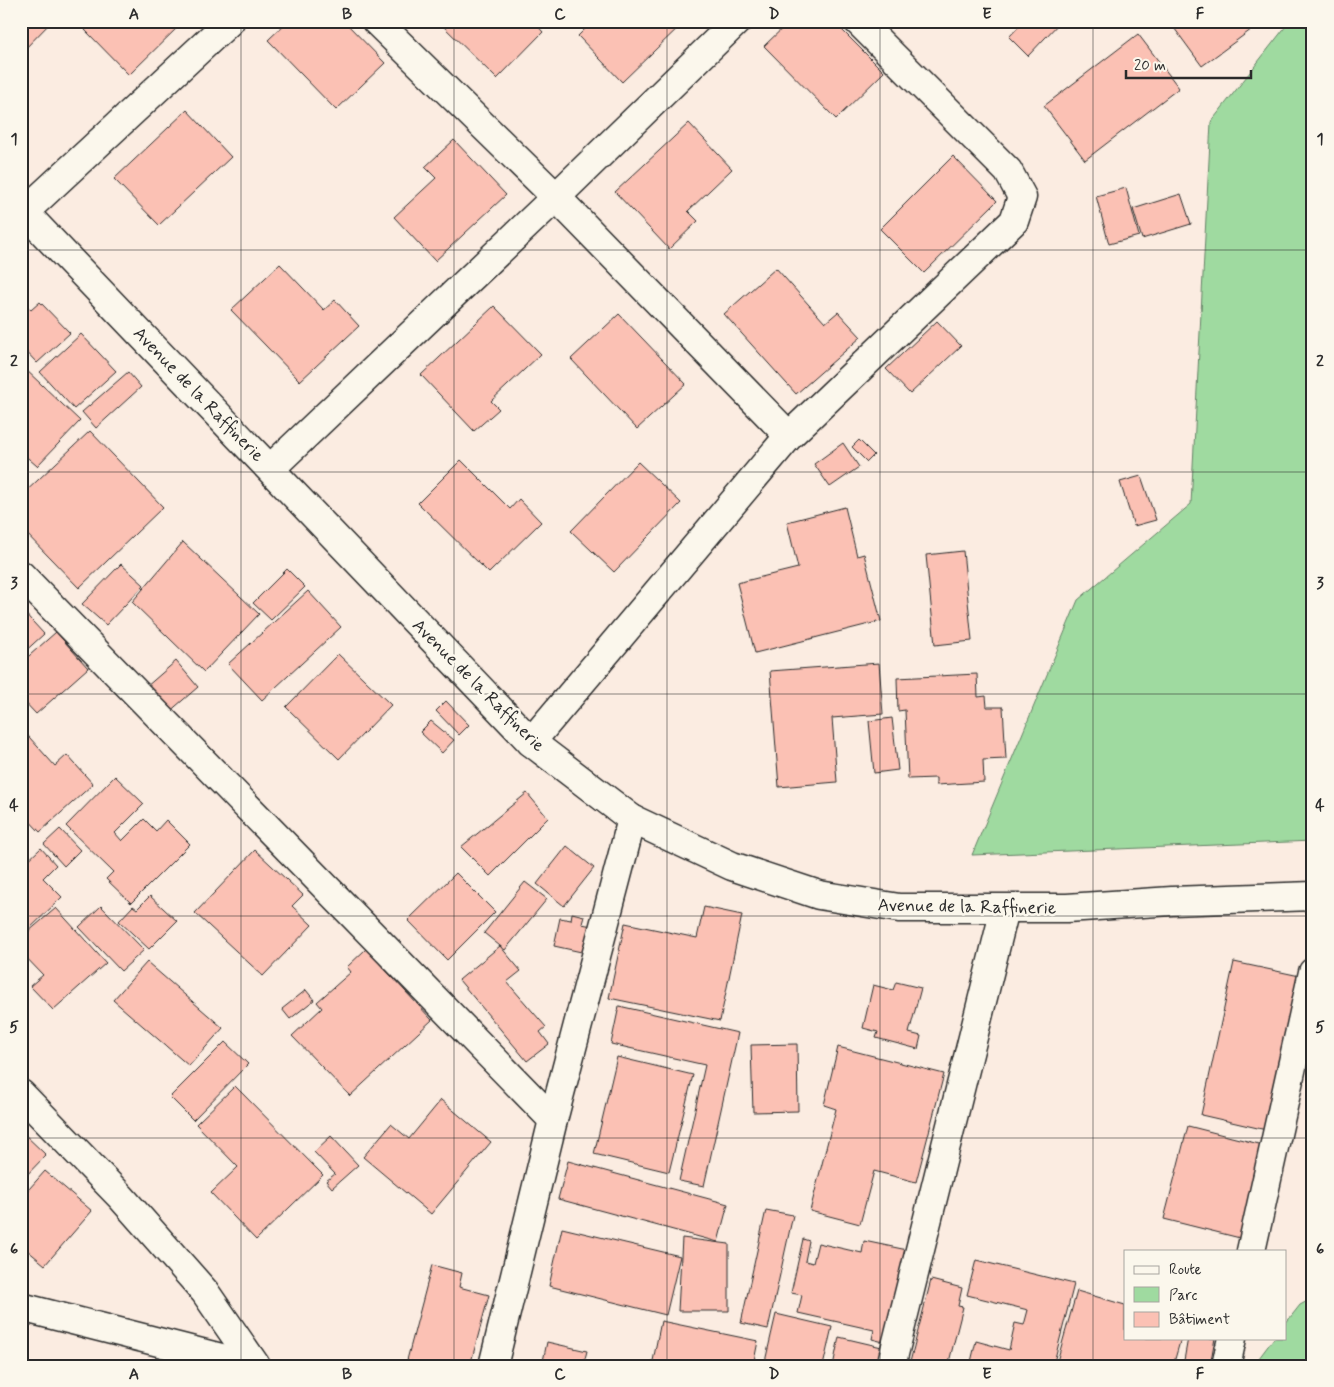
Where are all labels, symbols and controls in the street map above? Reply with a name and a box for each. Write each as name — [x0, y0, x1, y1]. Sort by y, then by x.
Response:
text: A — [129, 4, 139, 25]
text: B — [342, 4, 352, 25]
text: C — [554, 4, 566, 25]
text: D — [768, 4, 780, 25]
text: E — [982, 4, 992, 25]
text: F — [1196, 4, 1205, 25]
scale bar — [1126, 48, 1252, 80]
text: 20 m — [1134, 56, 1166, 76]
text: 1 — [10, 129, 18, 150]
text: 1 — [1316, 129, 1324, 150]
street label: Avenue de la Raffinerie — [128, 322, 269, 467]
text: 2 — [10, 351, 18, 372]
text: 2 — [1316, 351, 1324, 372]
text: 3 — [10, 573, 18, 594]
text: 3 — [1316, 573, 1324, 594]
street label: Avenue de la Raffinerie — [407, 614, 550, 757]
text: 4 — [9, 795, 19, 816]
text: 4 — [1315, 795, 1325, 816]
street label: Avenue de la Raffinerie — [877, 893, 1057, 921]
text: 5 — [9, 1017, 19, 1038]
text: 5 — [1315, 1017, 1325, 1038]
text: 6 — [10, 1239, 18, 1260]
text: 6 — [1316, 1239, 1324, 1260]
legend — [1124, 1250, 1286, 1340]
text: Route — [1169, 1260, 1202, 1280]
text: Parc — [1169, 1286, 1197, 1306]
text: Bâtiment — [1169, 1310, 1230, 1330]
text: A — [129, 1364, 139, 1385]
text: B — [342, 1364, 352, 1385]
text: C — [554, 1364, 566, 1385]
text: D — [768, 1364, 780, 1385]
text: E — [982, 1364, 992, 1385]
text: F — [1196, 1364, 1205, 1385]

